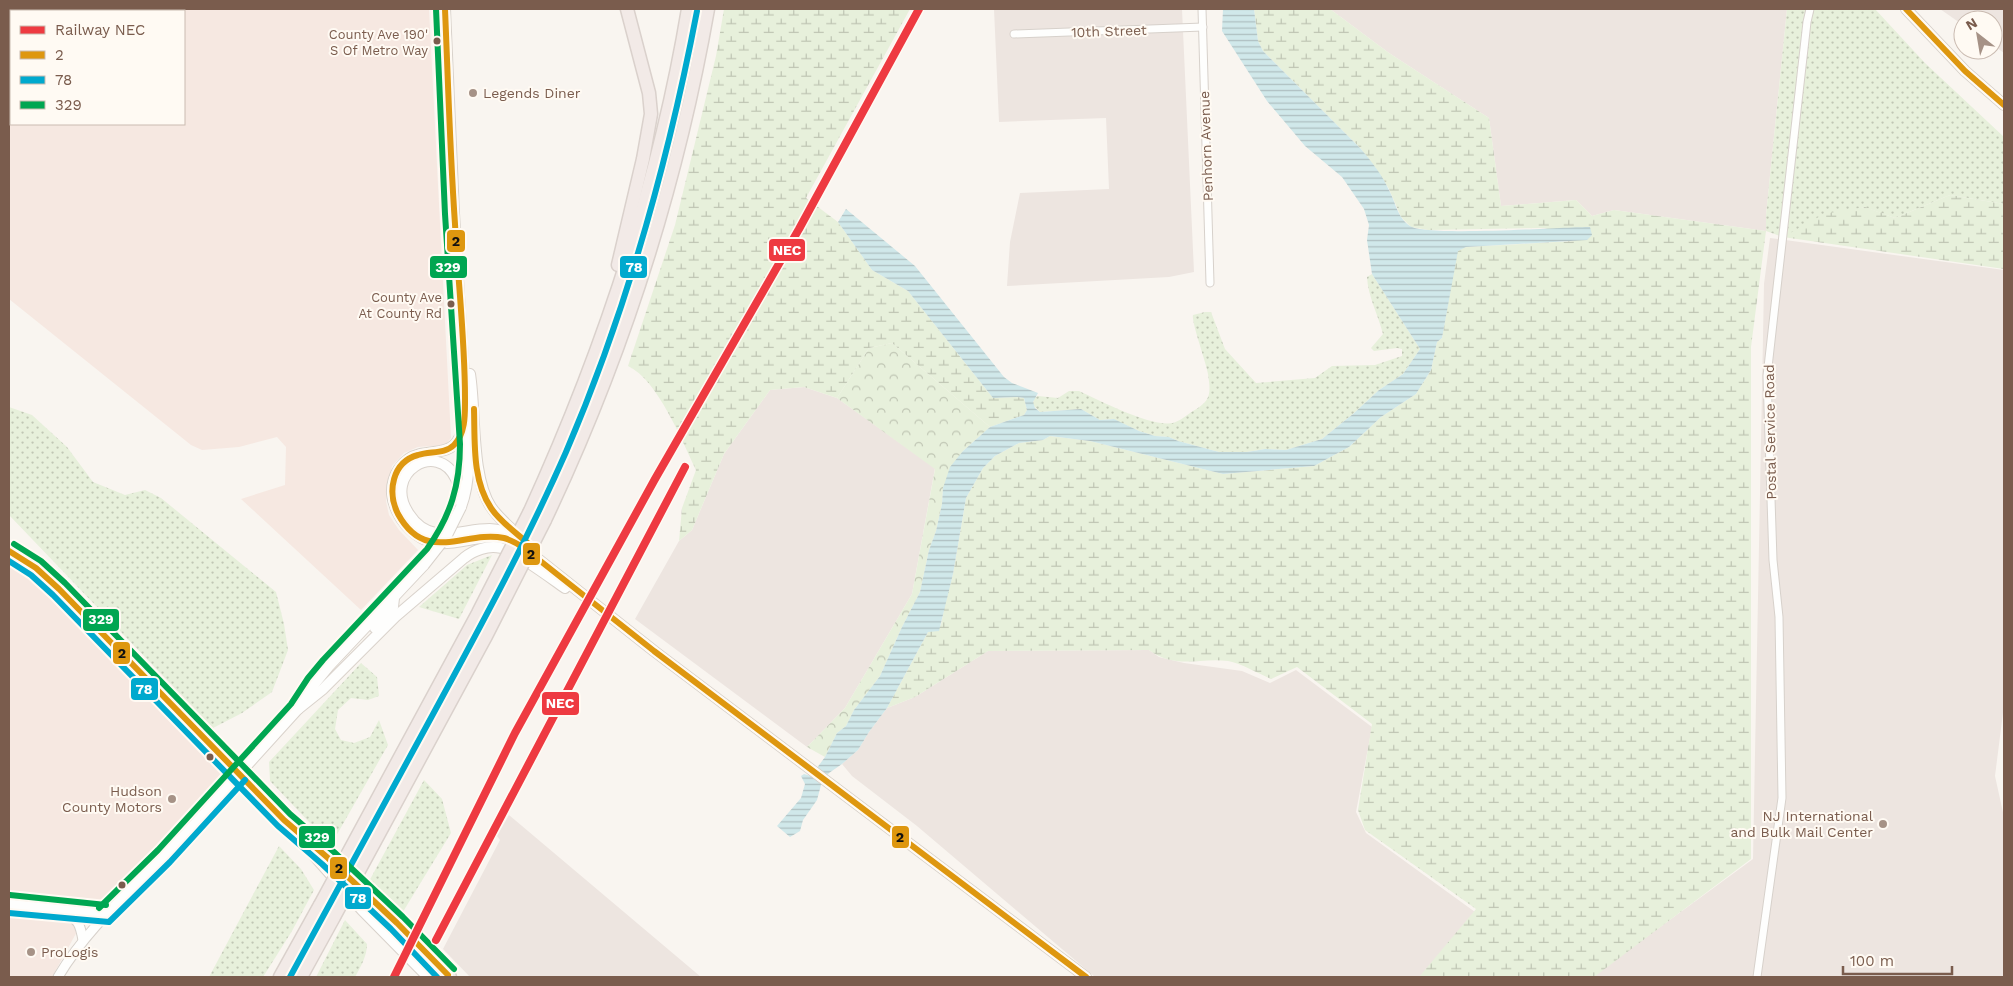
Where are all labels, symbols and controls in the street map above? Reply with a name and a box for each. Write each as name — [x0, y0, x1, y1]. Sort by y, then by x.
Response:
legend — [10, 10, 185, 125]
north arrow — [1953, 10, 2003, 60]
text: N — [1963, 14, 1980, 33]
text: Railway NEC — [55, 21, 145, 39]
street label: 10th Street — [1071, 22, 1147, 40]
place label: County Ave 190' S Of Metro Way — [329, 27, 428, 58]
marker: County Ave 190' S Of Metro Way — [432, 36, 442, 46]
text: 2 — [55, 46, 64, 64]
text: 78 — [55, 71, 72, 89]
place label: Legends Diner — [483, 85, 581, 101]
marker: Legends Diner — [467, 87, 479, 99]
street label: Penhorn Avenue — [1196, 91, 1216, 201]
text: 329 — [55, 96, 82, 114]
line badge: 2 — [446, 229, 466, 253]
text: 2 — [452, 233, 460, 249]
line badge: NEC — [768, 238, 806, 262]
text: NEC — [773, 242, 802, 258]
line badge: 329 — [429, 255, 468, 279]
line badge: 78 — [619, 255, 648, 279]
text: 329 — [435, 259, 461, 275]
text: 78 — [625, 259, 643, 275]
place label: County Ave At County Rd — [358, 290, 442, 321]
marker: County Ave At County Rd — [446, 299, 456, 309]
street label: Postal Service Road — [1761, 364, 1779, 500]
line badge: 2 — [522, 542, 541, 566]
text: 2 — [527, 546, 535, 562]
line badge: 329 — [82, 608, 120, 632]
text: 329 — [88, 611, 114, 627]
line badge: 2 — [112, 641, 131, 665]
text: 2 — [118, 645, 126, 661]
line badge: 78 — [130, 677, 159, 701]
text: 78 — [135, 681, 153, 697]
line badge: NEC — [541, 691, 580, 716]
text: NEC — [546, 695, 575, 711]
unlabelled marker — [205, 752, 215, 762]
place label: Hudson County Motors — [62, 783, 162, 815]
marker: Hudson County Motors — [166, 793, 178, 805]
place label: NJ International and Bulk Mail Center — [1730, 808, 1874, 840]
marker: NJ International and Bulk Mail Center — [1877, 818, 1889, 830]
line badge: 329 — [298, 825, 336, 849]
line badge: 2 — [891, 825, 910, 849]
text: 329 — [304, 829, 330, 845]
text: 2 — [896, 829, 904, 845]
line badge: 2 — [329, 856, 348, 880]
text: 2 — [335, 860, 343, 876]
unlabelled marker — [117, 880, 127, 890]
line badge: 78 — [344, 886, 372, 910]
text: 78 — [349, 890, 367, 906]
place label: ProLogis — [41, 944, 98, 960]
scale bar — [1843, 944, 1952, 976]
marker: ProLogis — [25, 946, 37, 958]
text: 100 m — [1850, 952, 1894, 970]

